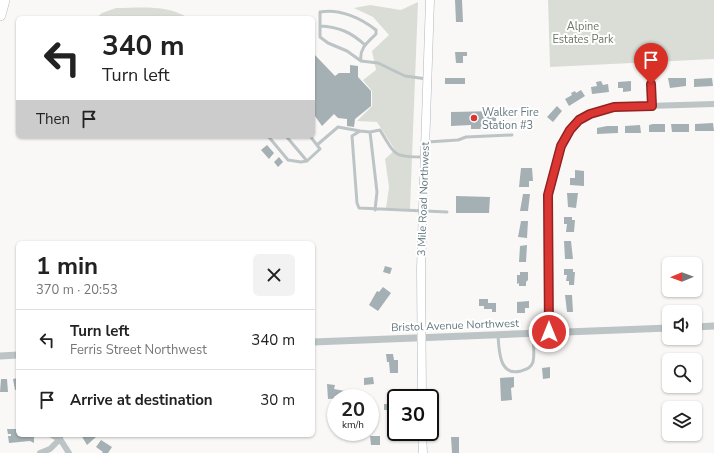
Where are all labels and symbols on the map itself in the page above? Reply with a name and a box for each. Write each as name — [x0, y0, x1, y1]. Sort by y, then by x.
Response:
park label: Alpine Estates Park — [553, 19, 614, 47]
pin — [634, 43, 668, 84]
place label: Walker Fire Station #3 — [482, 105, 539, 133]
marker: Walker Fire Station #3 — [469, 113, 479, 123]
street label: 3 Mile Road Northwest — [414, 141, 433, 256]
north arrow — [662, 257, 702, 297]
position arrow — [528, 311, 570, 353]
street label: Bristol Avenue Northwest — [391, 316, 519, 335]
speed limit sign: 30 — [387, 389, 439, 441]

